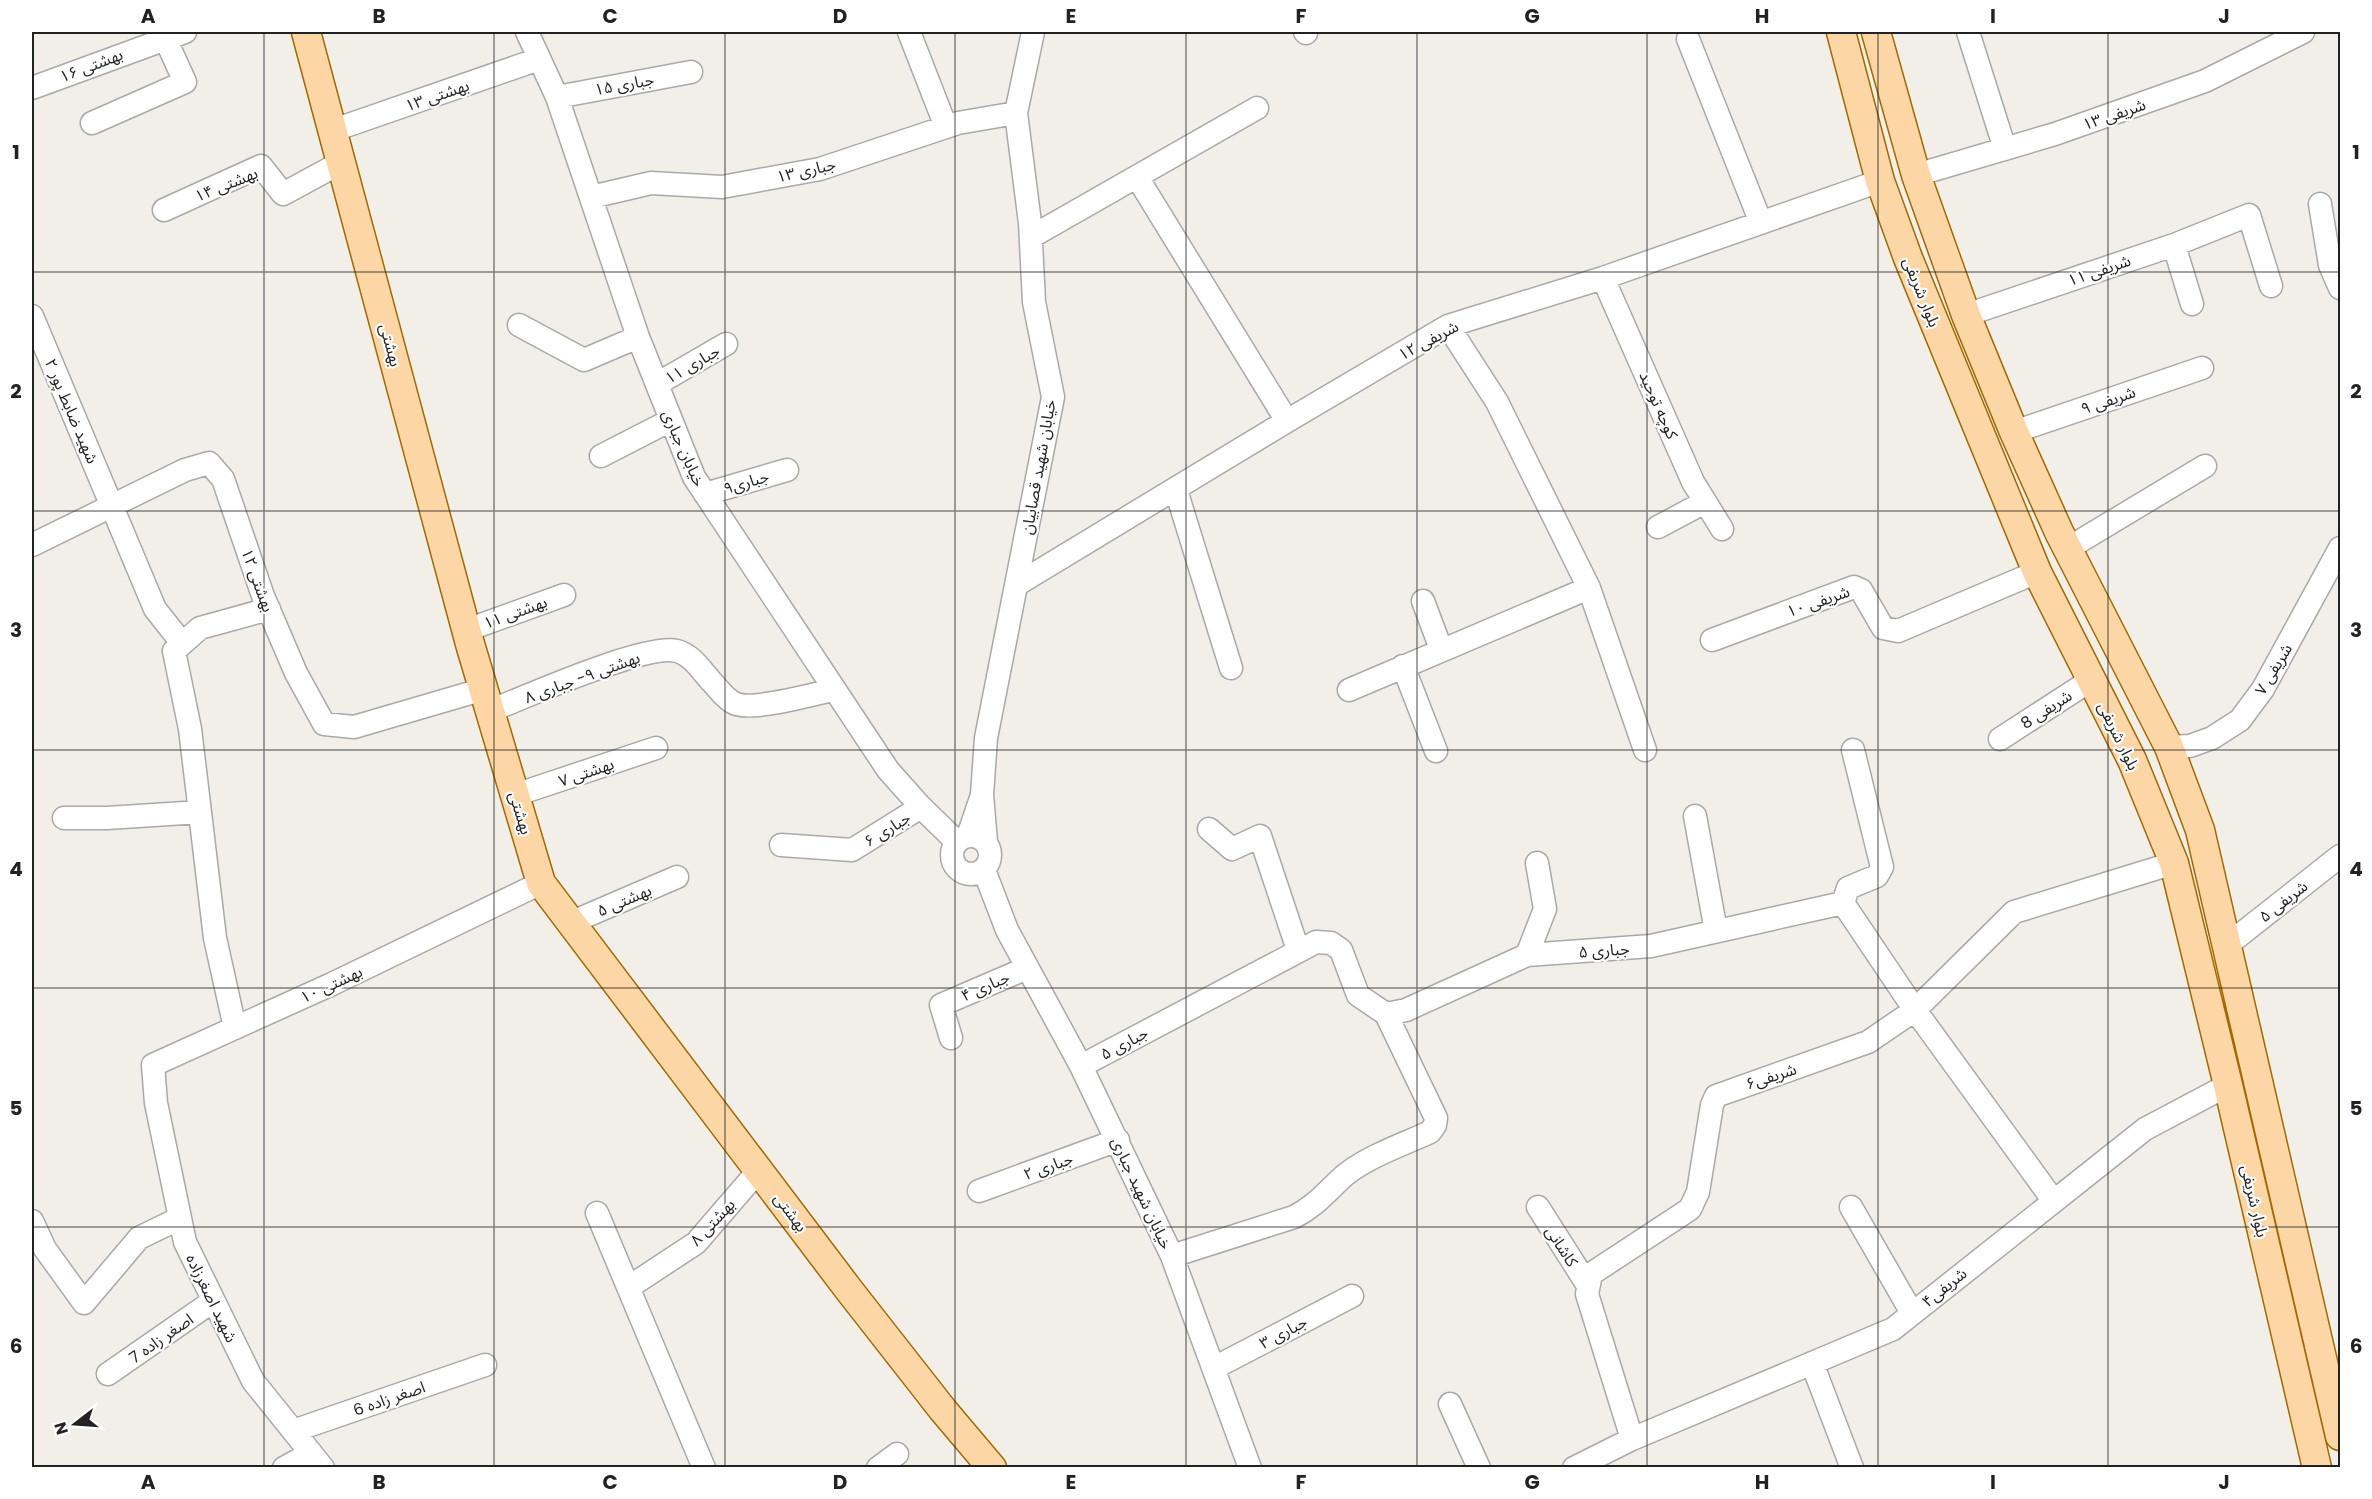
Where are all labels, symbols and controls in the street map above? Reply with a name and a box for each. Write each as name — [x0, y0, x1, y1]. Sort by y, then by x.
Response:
text: A — [141, 2, 156, 30]
text: B — [372, 2, 386, 30]
text: C — [602, 2, 618, 30]
text: D — [833, 2, 847, 30]
text: E — [1066, 2, 1076, 30]
text: F — [1296, 2, 1307, 30]
text: G — [1524, 2, 1540, 30]
text: H — [1755, 2, 1769, 30]
text: I — [1990, 2, 1996, 30]
text: J — [2218, 2, 2230, 30]
street label: بهشتی ۱۶ — [56, 43, 126, 88]
street label: جباری ۱۵ — [592, 68, 656, 101]
street label: بهشتی ۱۳ — [402, 74, 472, 117]
street label: شریفی ۱۳ — [2079, 93, 2149, 136]
text: 1 — [12, 138, 20, 166]
text: 1 — [2352, 138, 2360, 166]
street label: جباری ۱۳ — [774, 153, 838, 188]
street label: بهشتی ۱۴ — [191, 161, 261, 208]
street label: شریفی ۱۱ — [2064, 249, 2134, 292]
street label: بلوار شریفی — [1897, 254, 1946, 331]
street label: شریفی ۱۲ — [1394, 315, 1463, 366]
street label: بهشتی — [374, 321, 407, 369]
street label: جباری ۱۱ — [660, 339, 724, 389]
street label: شهید ضابط پور ۲ — [39, 355, 104, 467]
street label: کوچه توحید — [1633, 368, 1684, 443]
text: 2 — [10, 377, 22, 405]
text: 2 — [2350, 377, 2362, 405]
street label: شریفی ۹ — [2078, 380, 2139, 421]
street label: خیابان شهید قصابیان — [1015, 398, 1062, 536]
street label: خیابان جباری — [656, 406, 711, 490]
street label: جباری۹ — [720, 465, 772, 500]
street label: بهشتی ۱۲ — [235, 545, 280, 615]
street label: شریفی ۱۰ — [1783, 580, 1853, 623]
street label: بهشتی ۱۱ — [480, 590, 550, 635]
text: 3 — [10, 616, 22, 644]
text: 3 — [2350, 616, 2362, 644]
street label: شریفی ۷ — [2249, 639, 2298, 699]
street label: بهشتی ۹- جباری ۸ — [521, 646, 643, 709]
street label: شریفی 8 — [2016, 684, 2077, 735]
street label: بلوار شریفی — [2092, 698, 2145, 774]
street label: بهشتی ۷ — [555, 752, 617, 793]
street label: بهشتی — [503, 789, 538, 837]
street label: جباری ۶ — [860, 806, 915, 853]
text: 4 — [9, 855, 23, 883]
text: 4 — [2349, 855, 2363, 883]
street label: شریفی ۵ — [2254, 875, 2313, 928]
street label: بهشتی ۵ — [593, 879, 655, 922]
street label: جباری ۵ — [1578, 937, 1630, 964]
street label: بهشتی ۱۰ — [296, 960, 366, 1009]
street label: جباری ۴ — [957, 966, 1013, 1007]
street label: جباری ۵ — [1096, 1021, 1152, 1066]
street label: شریفی۶ — [1743, 1057, 1799, 1095]
text: 5 — [10, 1094, 23, 1122]
text: 5 — [2350, 1094, 2363, 1122]
street label: خیابان شهید جباری — [1106, 1133, 1178, 1253]
street label: جباری ۲ — [1020, 1147, 1076, 1186]
street label: بلوار شریفی — [2235, 1163, 2274, 1240]
street label: بهشتی — [768, 1188, 813, 1237]
street label: بهشتی ۸ — [684, 1194, 740, 1251]
street label: کاشانی — [1540, 1221, 1584, 1272]
street label: شهید اصغرزاده — [180, 1250, 243, 1346]
street label: شریفی۴ — [1917, 1262, 1972, 1313]
street label: اصغر زاده 7 — [125, 1308, 198, 1369]
street label: جباری ۳ — [1255, 1310, 1311, 1355]
text: 6 — [10, 1332, 22, 1360]
text: 6 — [2350, 1332, 2362, 1360]
street label: اصغر زاده 6 — [350, 1375, 428, 1422]
north arrow — [45, 1394, 105, 1454]
text: N — [48, 1419, 74, 1437]
text: A — [141, 1468, 156, 1496]
text: B — [372, 1468, 386, 1496]
text: C — [602, 1468, 618, 1496]
text: D — [833, 1468, 847, 1496]
text: E — [1066, 1468, 1076, 1496]
text: F — [1296, 1468, 1307, 1496]
text: G — [1524, 1468, 1540, 1496]
text: H — [1755, 1468, 1769, 1496]
text: I — [1990, 1468, 1996, 1496]
text: J — [2218, 1468, 2230, 1496]

